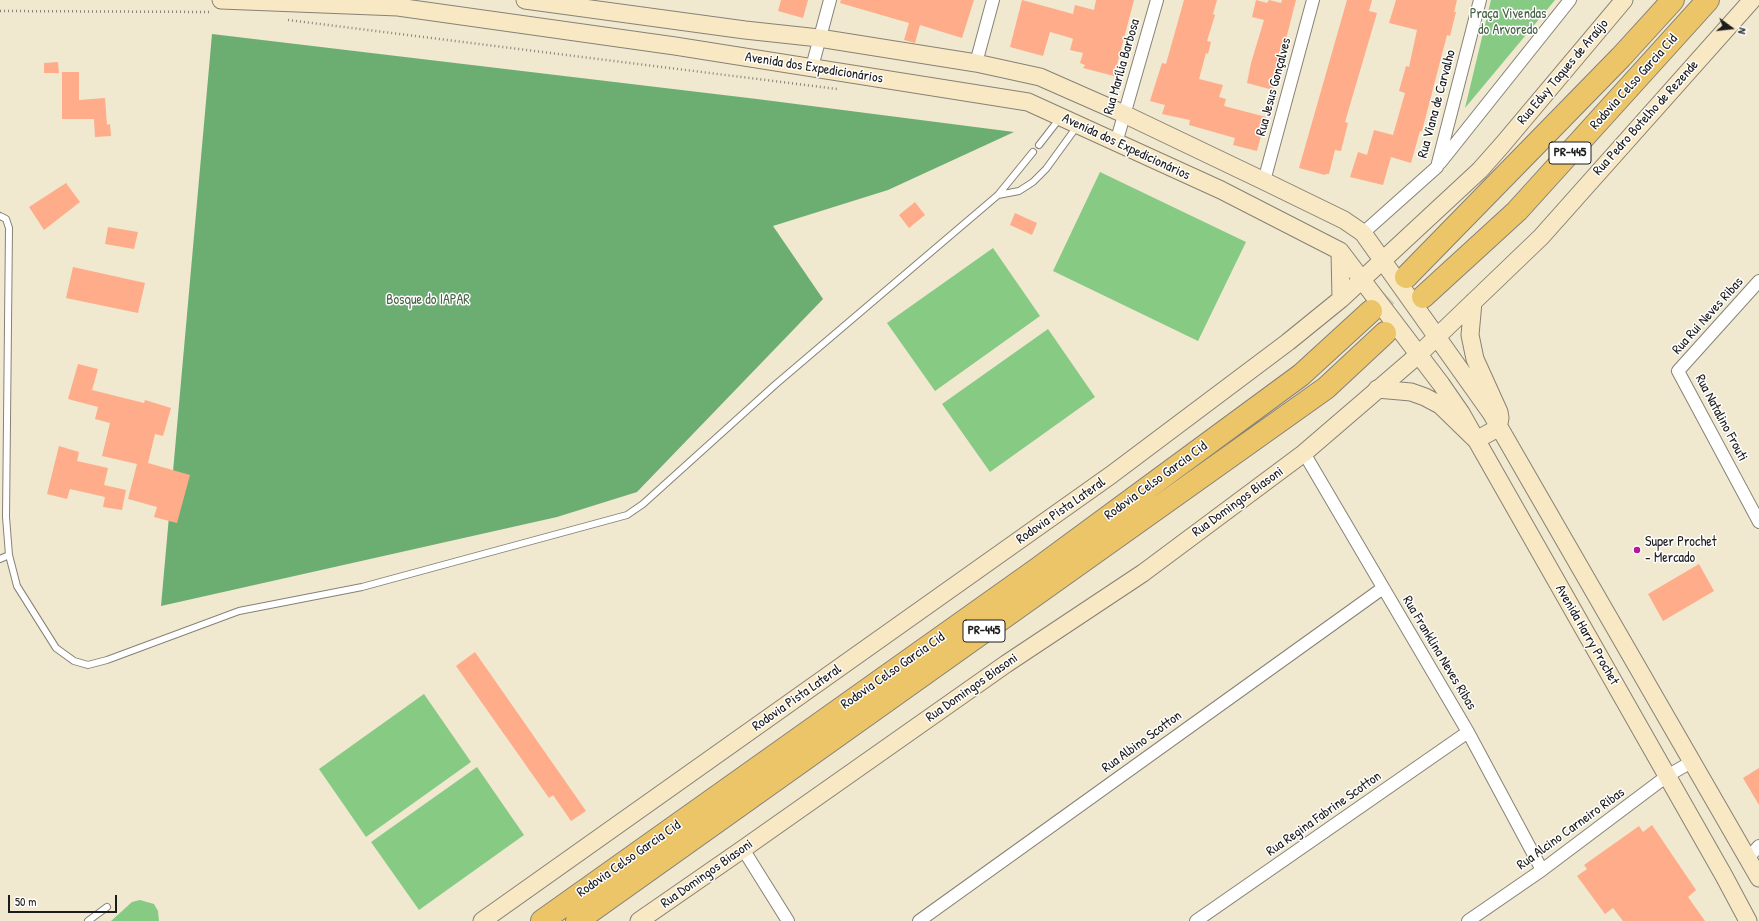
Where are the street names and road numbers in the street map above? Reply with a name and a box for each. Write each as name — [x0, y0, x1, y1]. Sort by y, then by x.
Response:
street label: Rua Edwy Taques de Araújo — [1514, 16, 1612, 128]
street label: Rua Marília Barbosa — [1100, 17, 1144, 117]
street label: Rodovia Celso Garcia Cid — [1587, 31, 1681, 133]
street label: Rua Jesus Gonçalves — [1253, 36, 1295, 138]
street label: Rua Viana de Carvalho — [1414, 48, 1460, 160]
street label: Avenida dos Expedicionários — [744, 49, 884, 87]
street label: Rua Pedro Botelho de Rezende — [1590, 57, 1702, 179]
street label: Avenida dos Expedicionários — [1059, 110, 1193, 184]
road number: PR-445 — [1549, 142, 1591, 164]
street label: Rua Rui Neves Ribas — [1669, 274, 1747, 358]
street label: Rua Natalino Frouti — [1691, 372, 1751, 464]
street label: Rodovia Celso Garcia Cid — [1101, 438, 1211, 524]
street label: Rua Domingos Biasoni — [1189, 463, 1287, 541]
street label: Rodovia Pista Lateral — [1013, 474, 1109, 548]
street label: Avenida Harry Prochet — [1551, 582, 1623, 688]
street label: Rua Franklina Neves Ribas — [1398, 593, 1480, 713]
road number: PR-445 — [963, 620, 1005, 642]
street label: Rodovia Celso Garcia Cid — [838, 629, 948, 713]
street label: Rua Domingos Biasoni — [923, 650, 1021, 726]
street label: Rodovia Pista Lateral — [749, 661, 845, 735]
street label: Rua Albino Scotton — [1099, 707, 1185, 777]
street label: Rua Regina Fabrine Scotton — [1263, 768, 1385, 860]
street label: Rua Alcino Carneiro Ribas — [1514, 784, 1628, 874]
street label: Rodovia Celso Garcia Cid — [574, 817, 684, 901]
street label: Rua Domingos Biasoni — [658, 836, 756, 912]

